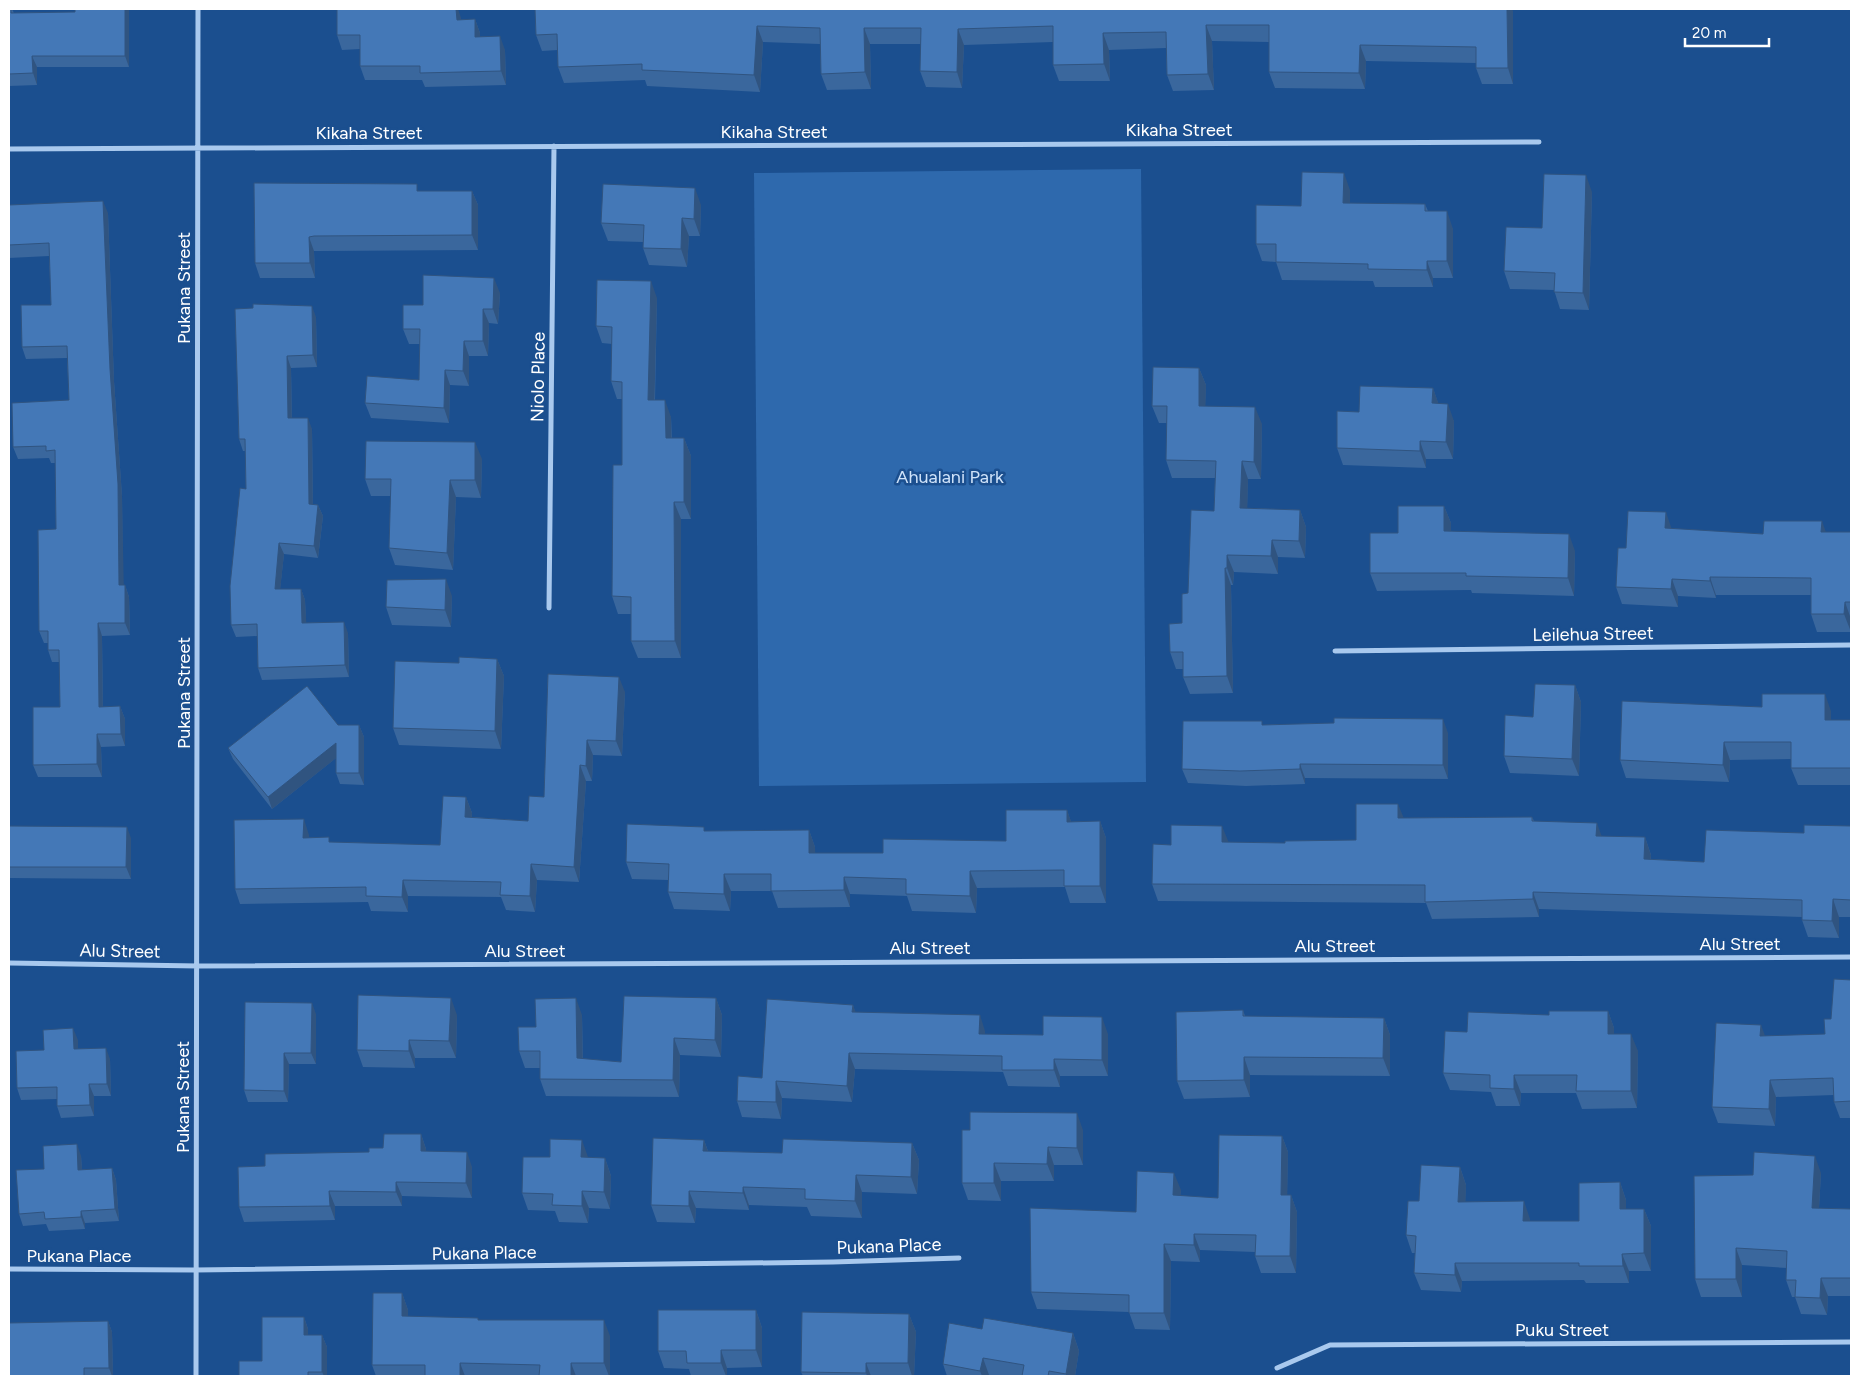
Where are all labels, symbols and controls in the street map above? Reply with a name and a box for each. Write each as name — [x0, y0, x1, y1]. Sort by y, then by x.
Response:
scale bar — [1685, 15, 1769, 47]
text: 20 m — [1692, 24, 1726, 42]
street label: Kikaha Street — [1126, 119, 1233, 141]
street label: Kikaha Street — [721, 121, 828, 143]
street label: Kikaha Street — [316, 122, 423, 144]
street label: Pukana Street — [173, 232, 195, 344]
street label: Niolo Place — [526, 331, 550, 422]
park label: Ahualani Park — [896, 466, 1004, 488]
street label: Leilehua Street — [1532, 622, 1654, 646]
street label: Pukana Street — [173, 637, 195, 749]
street label: Alu Street — [1699, 933, 1781, 955]
street label: Alu Street — [1294, 935, 1376, 957]
street label: Alu Street — [889, 937, 971, 959]
street label: Alu Street — [79, 939, 161, 963]
street label: Alu Street — [484, 940, 566, 962]
street label: Pukana Street — [172, 1041, 194, 1153]
street label: Pukana Place — [836, 1233, 942, 1259]
street label: Pukana Place — [431, 1241, 537, 1265]
street label: Pukana Place — [27, 1245, 132, 1267]
street label: Puku Street — [1515, 1319, 1609, 1341]

